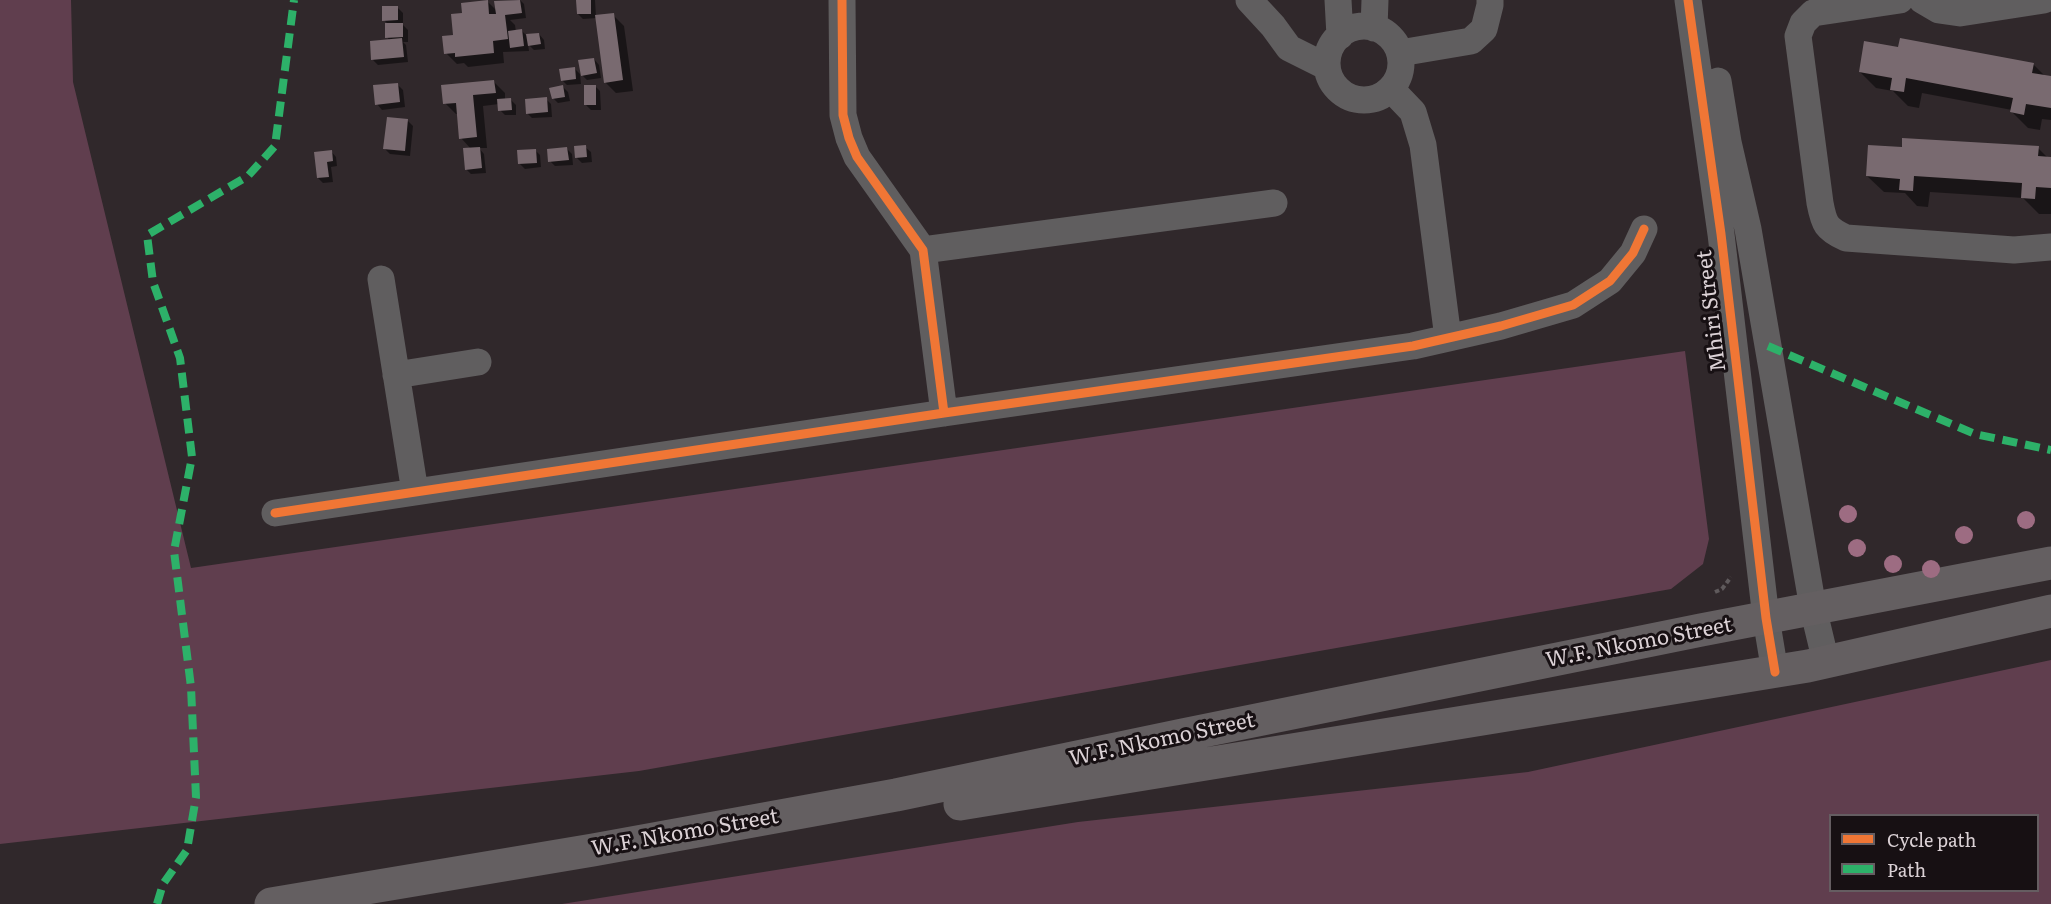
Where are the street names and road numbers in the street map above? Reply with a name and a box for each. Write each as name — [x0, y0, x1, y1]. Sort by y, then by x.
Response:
street label: Mhiri Street — [1692, 249, 1732, 373]
street label: W.F. Nkomo Street — [1544, 613, 1734, 673]
street label: W.F. Nkomo Street — [1067, 708, 1257, 772]
street label: W.F. Nkomo Street — [590, 804, 780, 862]

